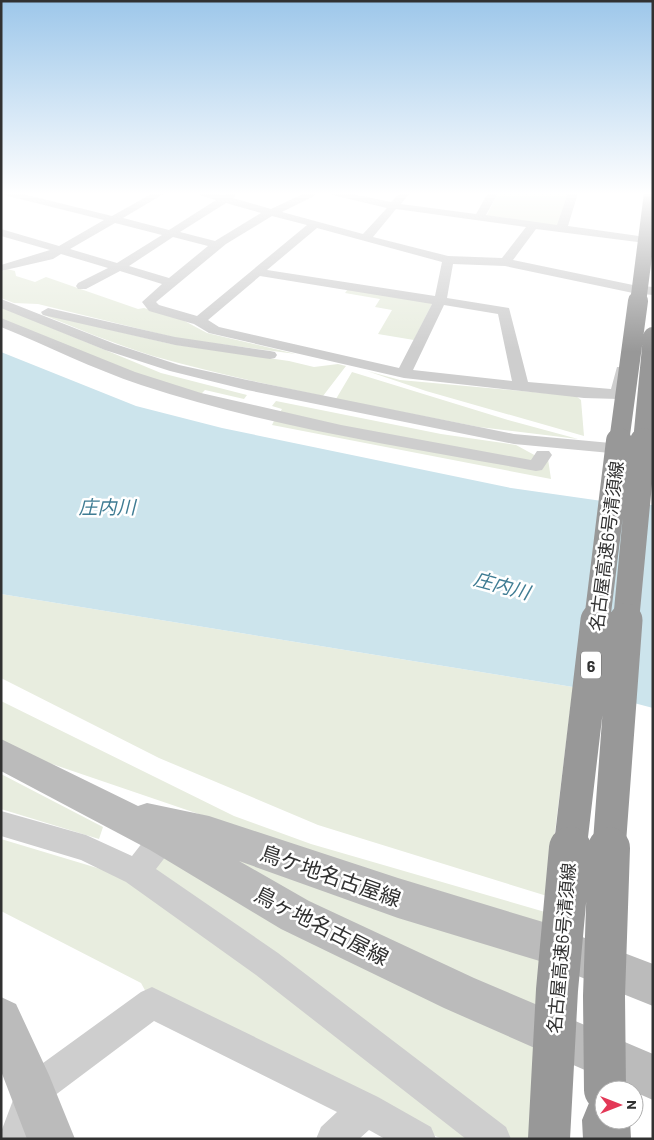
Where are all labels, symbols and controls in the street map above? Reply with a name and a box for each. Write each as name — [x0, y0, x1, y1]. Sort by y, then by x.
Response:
street label: 名古屋高速6号清須線 — [585, 460, 627, 632]
water label: 庄内川 — [78, 495, 137, 518]
water label: 庄内川 — [471, 567, 534, 604]
road number: 6 — [581, 652, 601, 678]
street label: 鳥ケ地名古屋線 — [257, 839, 405, 911]
street label: 名古屋高速6号清須線 — [543, 862, 579, 1034]
street label: 鳥ヶ地名古屋線 — [251, 880, 393, 970]
north arrow — [594, 1080, 644, 1130]
text: N — [624, 1100, 641, 1110]

